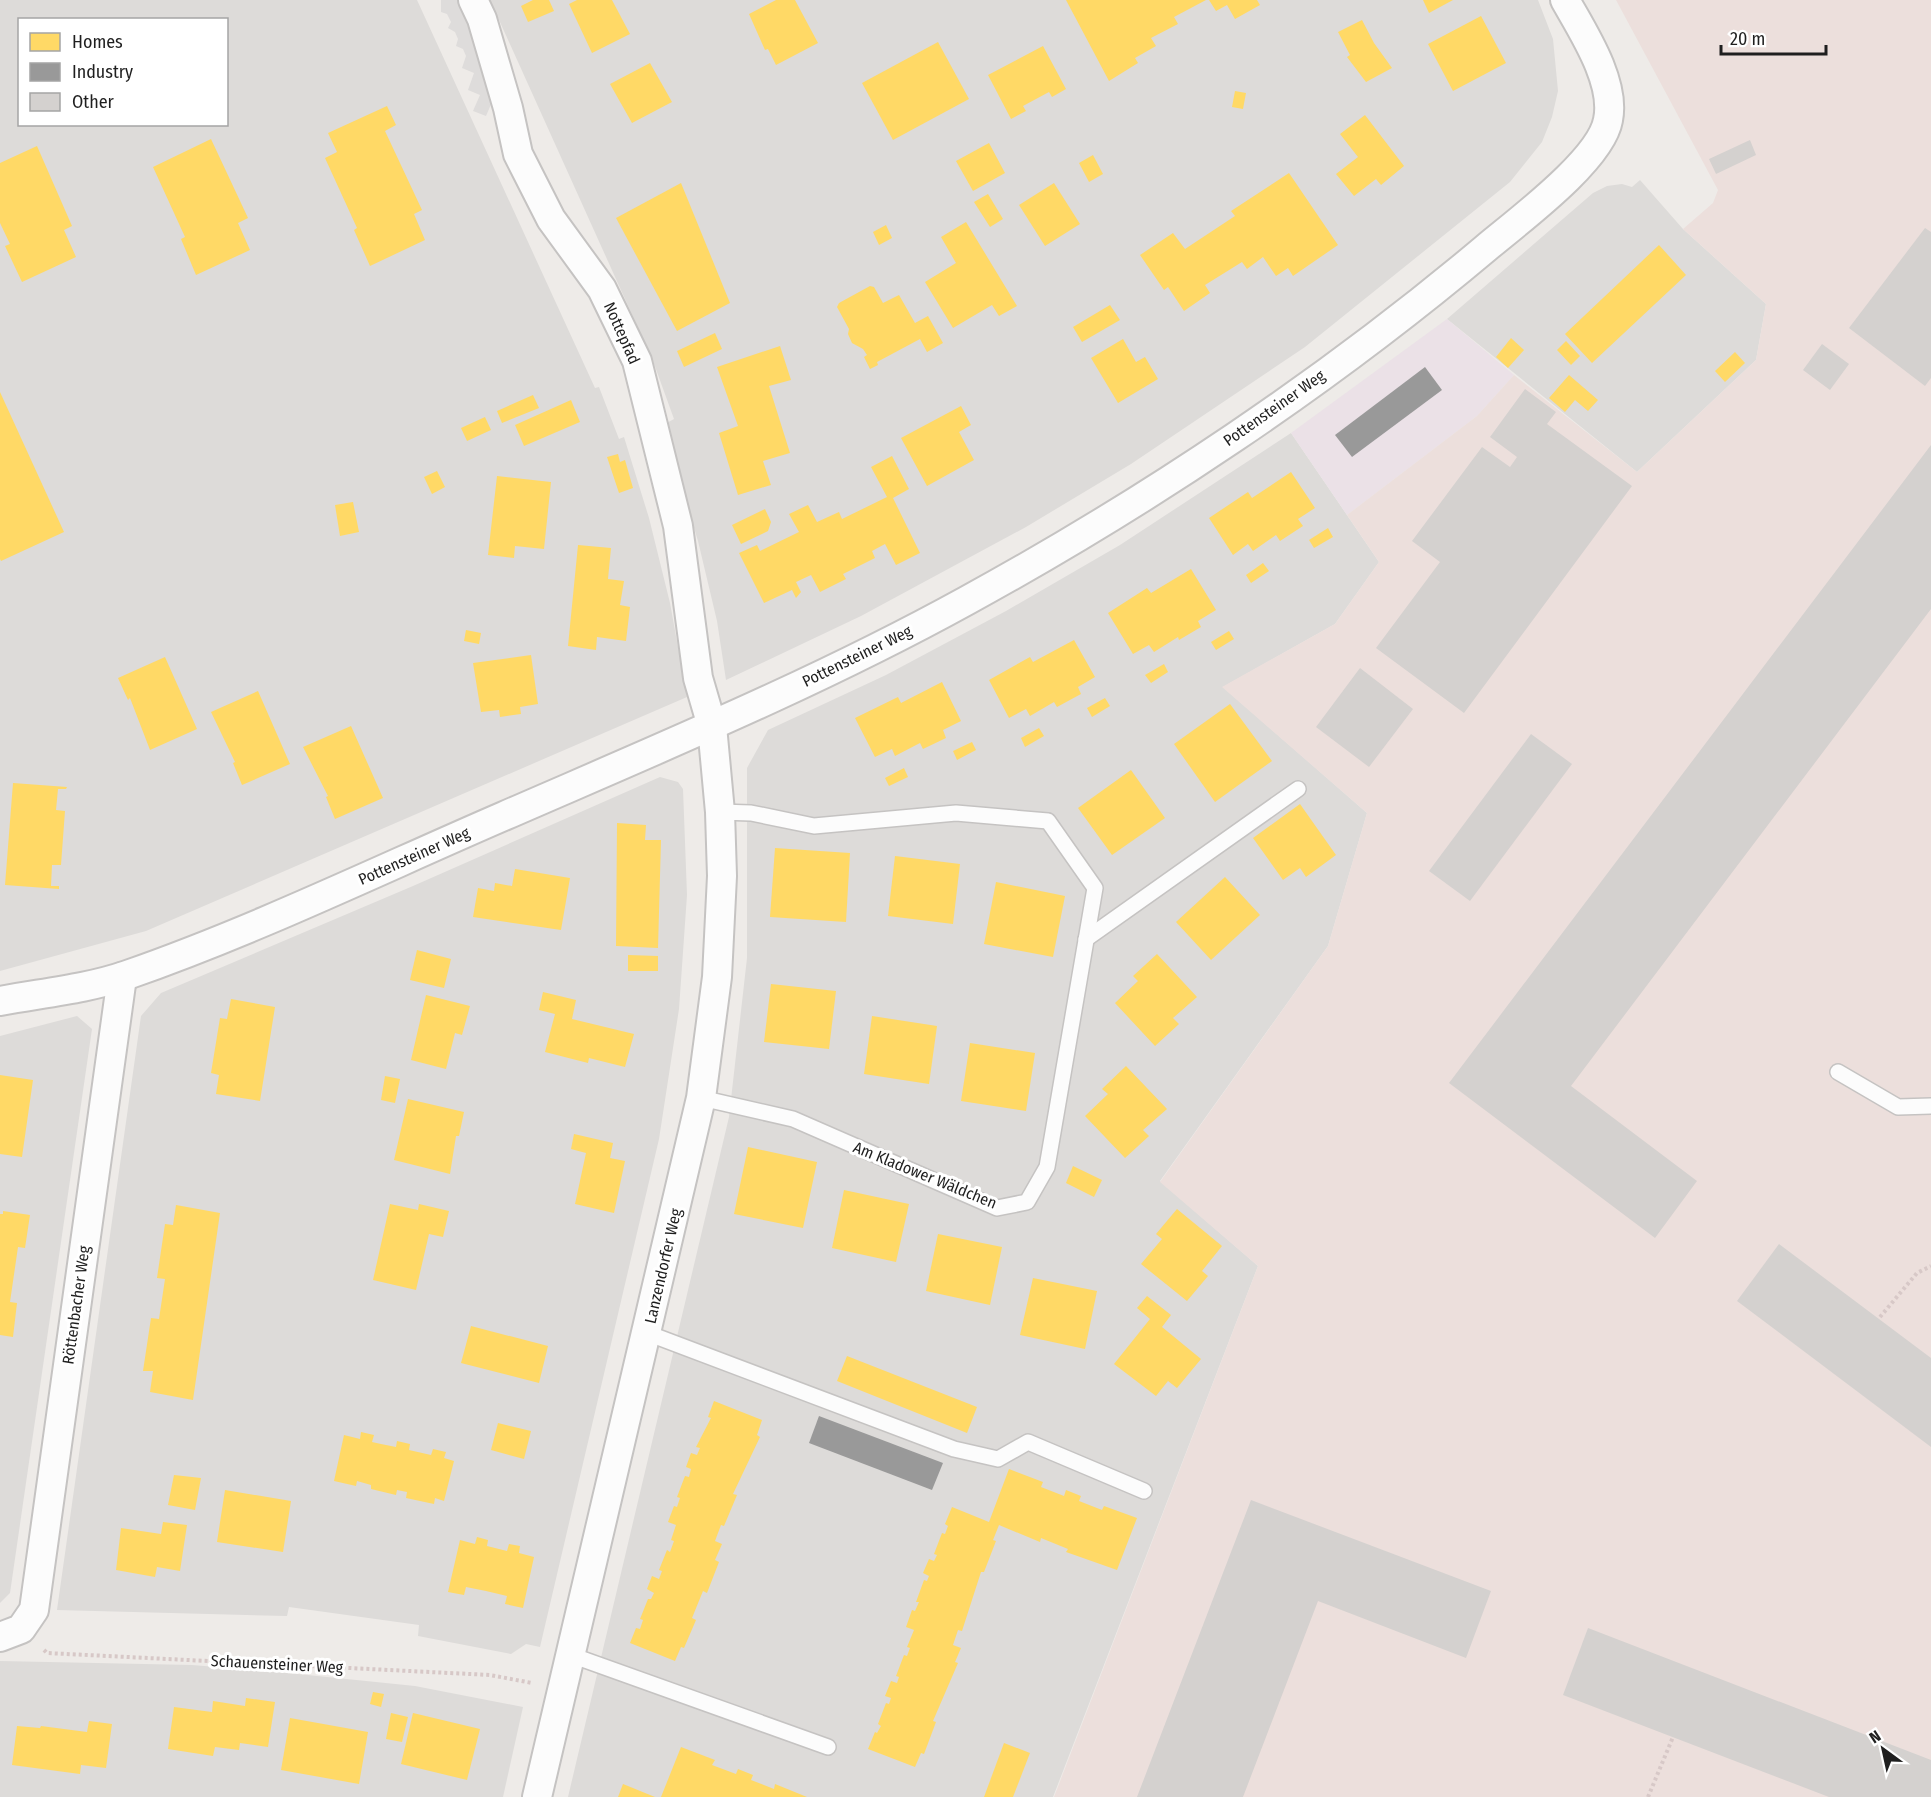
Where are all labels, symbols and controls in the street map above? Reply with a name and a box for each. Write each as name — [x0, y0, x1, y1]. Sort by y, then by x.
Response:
legend — [18, 18, 228, 126]
scale bar — [1721, 18, 1826, 56]
text: 20 m — [1730, 28, 1765, 50]
text: Homes — [72, 31, 123, 53]
text: Industry — [72, 61, 133, 83]
text: Other — [72, 91, 115, 113]
street label: Nottepfad — [600, 299, 644, 367]
street label: Pottensteiner Weg — [1220, 366, 1329, 450]
street label: Pottensteiner Weg — [799, 621, 915, 691]
street label: Pottensteiner Weg — [356, 823, 473, 889]
street label: Am Kladower Wäldchen — [850, 1138, 1000, 1212]
street label: Lanzendorfer Weg — [641, 1206, 686, 1325]
street label: Röttenbacher Weg — [58, 1244, 94, 1365]
street label: Schauensteiner Weg — [210, 1651, 344, 1677]
north arrow — [1853, 1719, 1913, 1779]
text: N — [1866, 1726, 1884, 1747]

